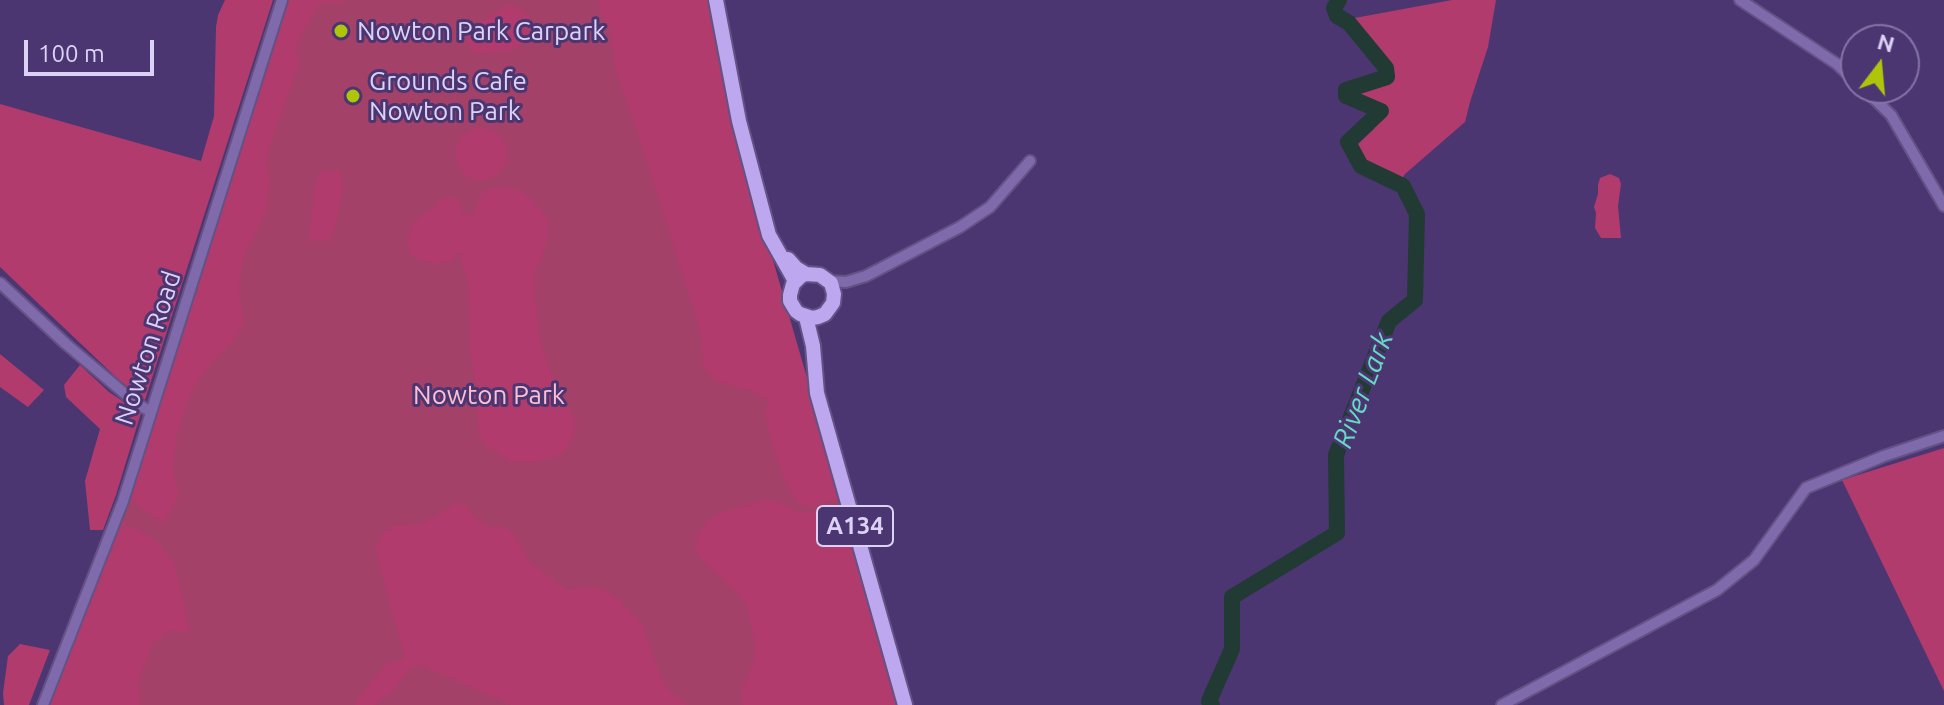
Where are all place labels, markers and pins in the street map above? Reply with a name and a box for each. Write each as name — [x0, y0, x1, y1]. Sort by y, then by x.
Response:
place label: Nowton Park Carpark — [357, 15, 605, 47]
marker: Nowton Park Carpark — [332, 22, 350, 40]
place label: Grounds Cafe Nowton Park — [369, 65, 527, 126]
marker: Grounds Cafe Nowton Park — [344, 87, 362, 105]

